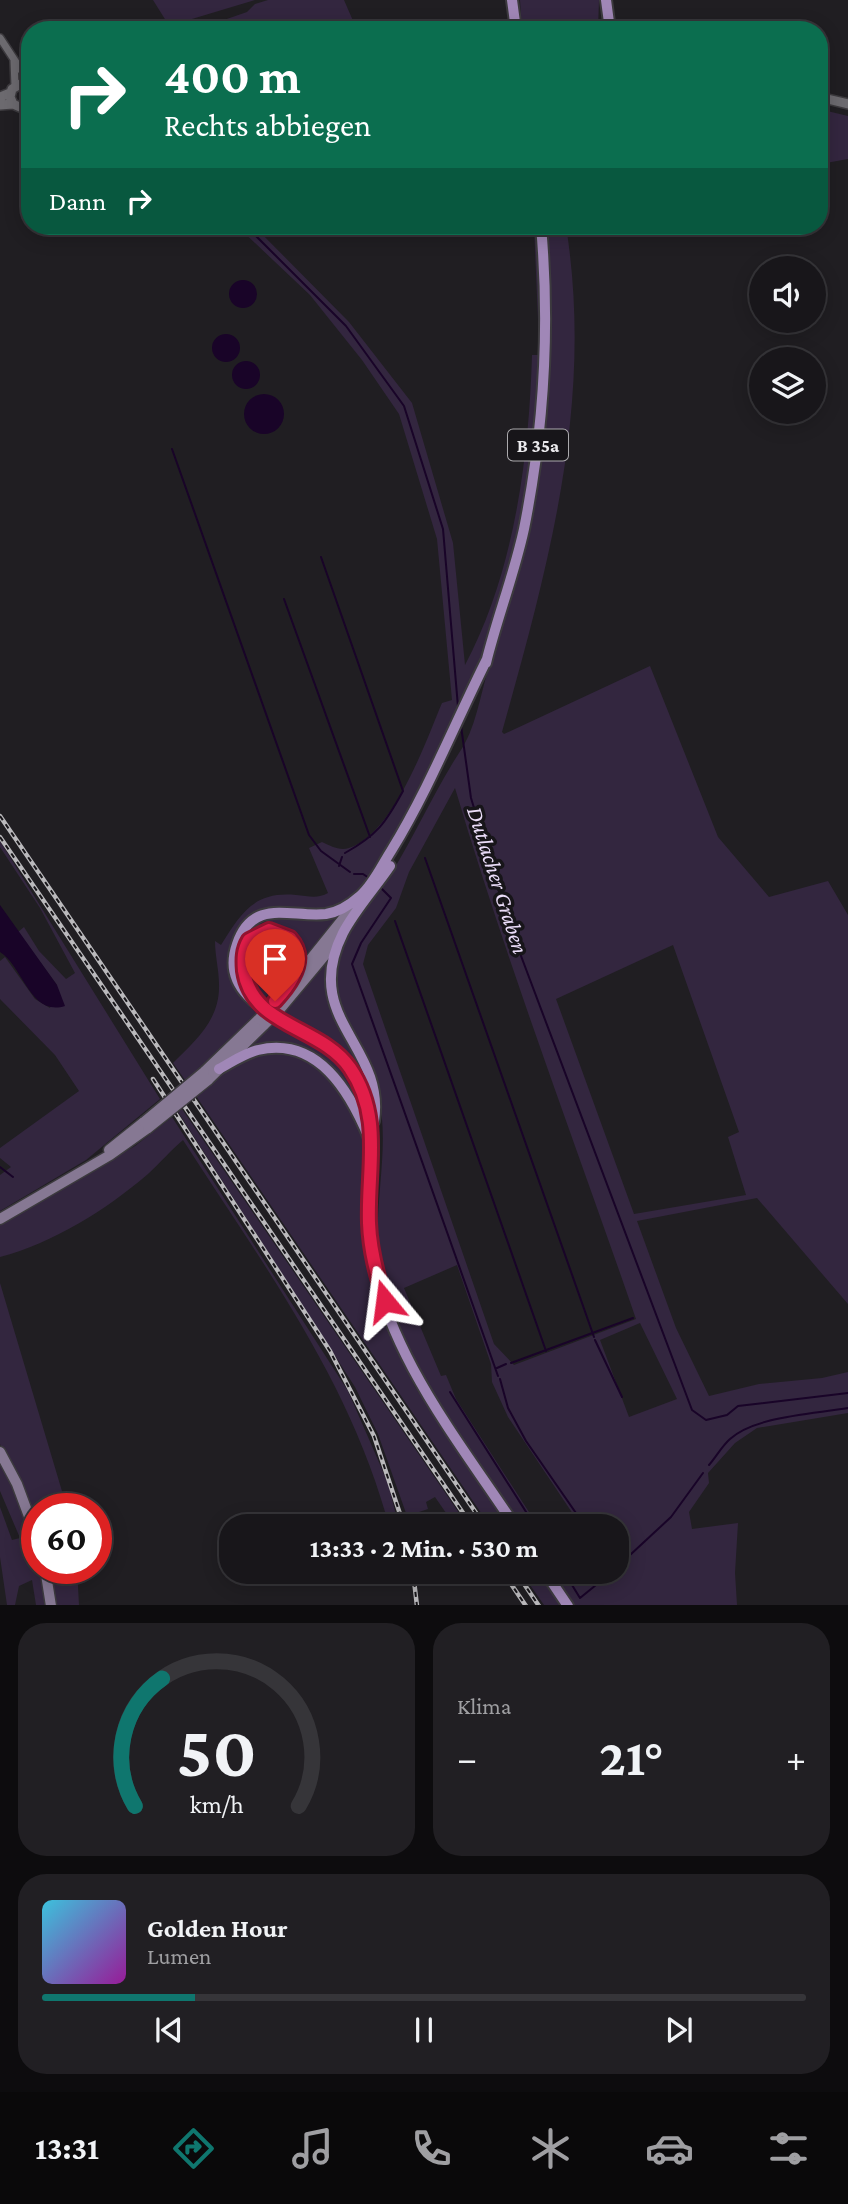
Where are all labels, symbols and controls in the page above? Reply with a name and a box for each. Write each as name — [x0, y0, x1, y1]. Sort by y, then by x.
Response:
icon: right — [49, 49, 140, 140]
text: 400 m — [164, 49, 301, 104]
text: Rechts abbiegen — [164, 107, 371, 143]
icon: right — [120, 182, 158, 220]
text: Dann — [49, 187, 106, 216]
map controls — [749, 256, 826, 424]
button: sound — [749, 256, 826, 333]
button: layers — [749, 347, 826, 424]
road number: B 35a — [508, 430, 568, 460]
water label: Dutlacher Graben — [462, 803, 534, 957]
pin — [245, 929, 305, 1001]
icon: arrive — [256, 940, 294, 978]
position arrow — [348, 1264, 422, 1338]
speed limit sign: 60 — [21, 1493, 112, 1584]
text: 13:33 · 2 Min. · 530 m — [310, 1534, 538, 1563]
text: Klima — [457, 1693, 511, 1719]
text: 50 — [177, 1711, 256, 1792]
text: 21° — [599, 1728, 664, 1786]
text: − — [457, 1737, 477, 1779]
text: + — [786, 1737, 806, 1779]
text: km/h — [190, 1790, 243, 1817]
text: Golden Hour — [147, 1914, 288, 1943]
text: Lumen — [147, 1943, 211, 1969]
icon: previous — [150, 2011, 188, 2049]
icon: pause — [405, 2011, 443, 2049]
icon: next — [660, 2011, 698, 2049]
icon: directions — [169, 2124, 218, 2173]
icon: music — [288, 2124, 337, 2173]
icon: phone — [407, 2124, 456, 2173]
icon: climate — [526, 2124, 575, 2173]
icon: car — [645, 2124, 694, 2173]
icon: filters — [764, 2124, 813, 2173]
text: 13:31 — [35, 2130, 99, 2166]

